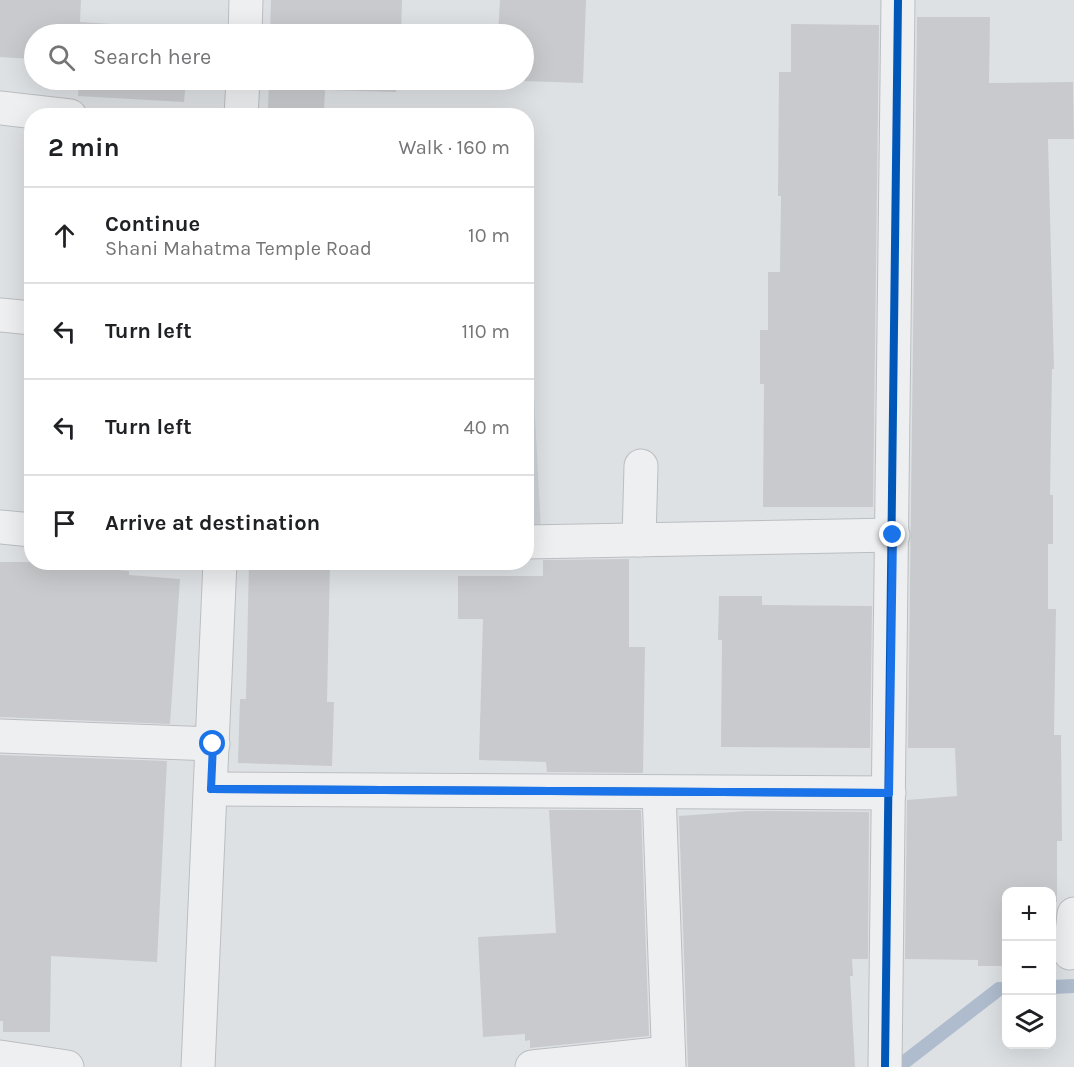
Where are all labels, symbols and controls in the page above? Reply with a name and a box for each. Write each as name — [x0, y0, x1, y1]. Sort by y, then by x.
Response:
search box — [24, 24, 534, 90]
icon: search — [45, 41, 78, 74]
text: Search here — [93, 44, 211, 70]
text: 2 min — [48, 132, 120, 163]
text: Walk · 160 m — [398, 136, 510, 159]
text: Continue — [105, 211, 200, 237]
icon: ahead — [48, 219, 81, 252]
text: 10 m — [468, 224, 510, 247]
text: Shani Mahatma Temple Road — [105, 237, 372, 260]
icon: left — [48, 315, 81, 348]
text: Turn left — [105, 318, 192, 344]
text: 110 m — [461, 320, 510, 343]
icon: left — [48, 411, 81, 444]
text: Turn left — [105, 414, 192, 440]
text: 40 m — [464, 416, 510, 439]
icon: arrive — [48, 507, 81, 540]
text: Arrive at destination — [105, 510, 320, 536]
route end — [879, 521, 905, 547]
route start — [199, 730, 225, 756]
map controls — [1002, 887, 1056, 1049]
button: + — [1002, 887, 1056, 941]
button: − — [1002, 941, 1056, 995]
button: layers — [1002, 995, 1056, 1049]

